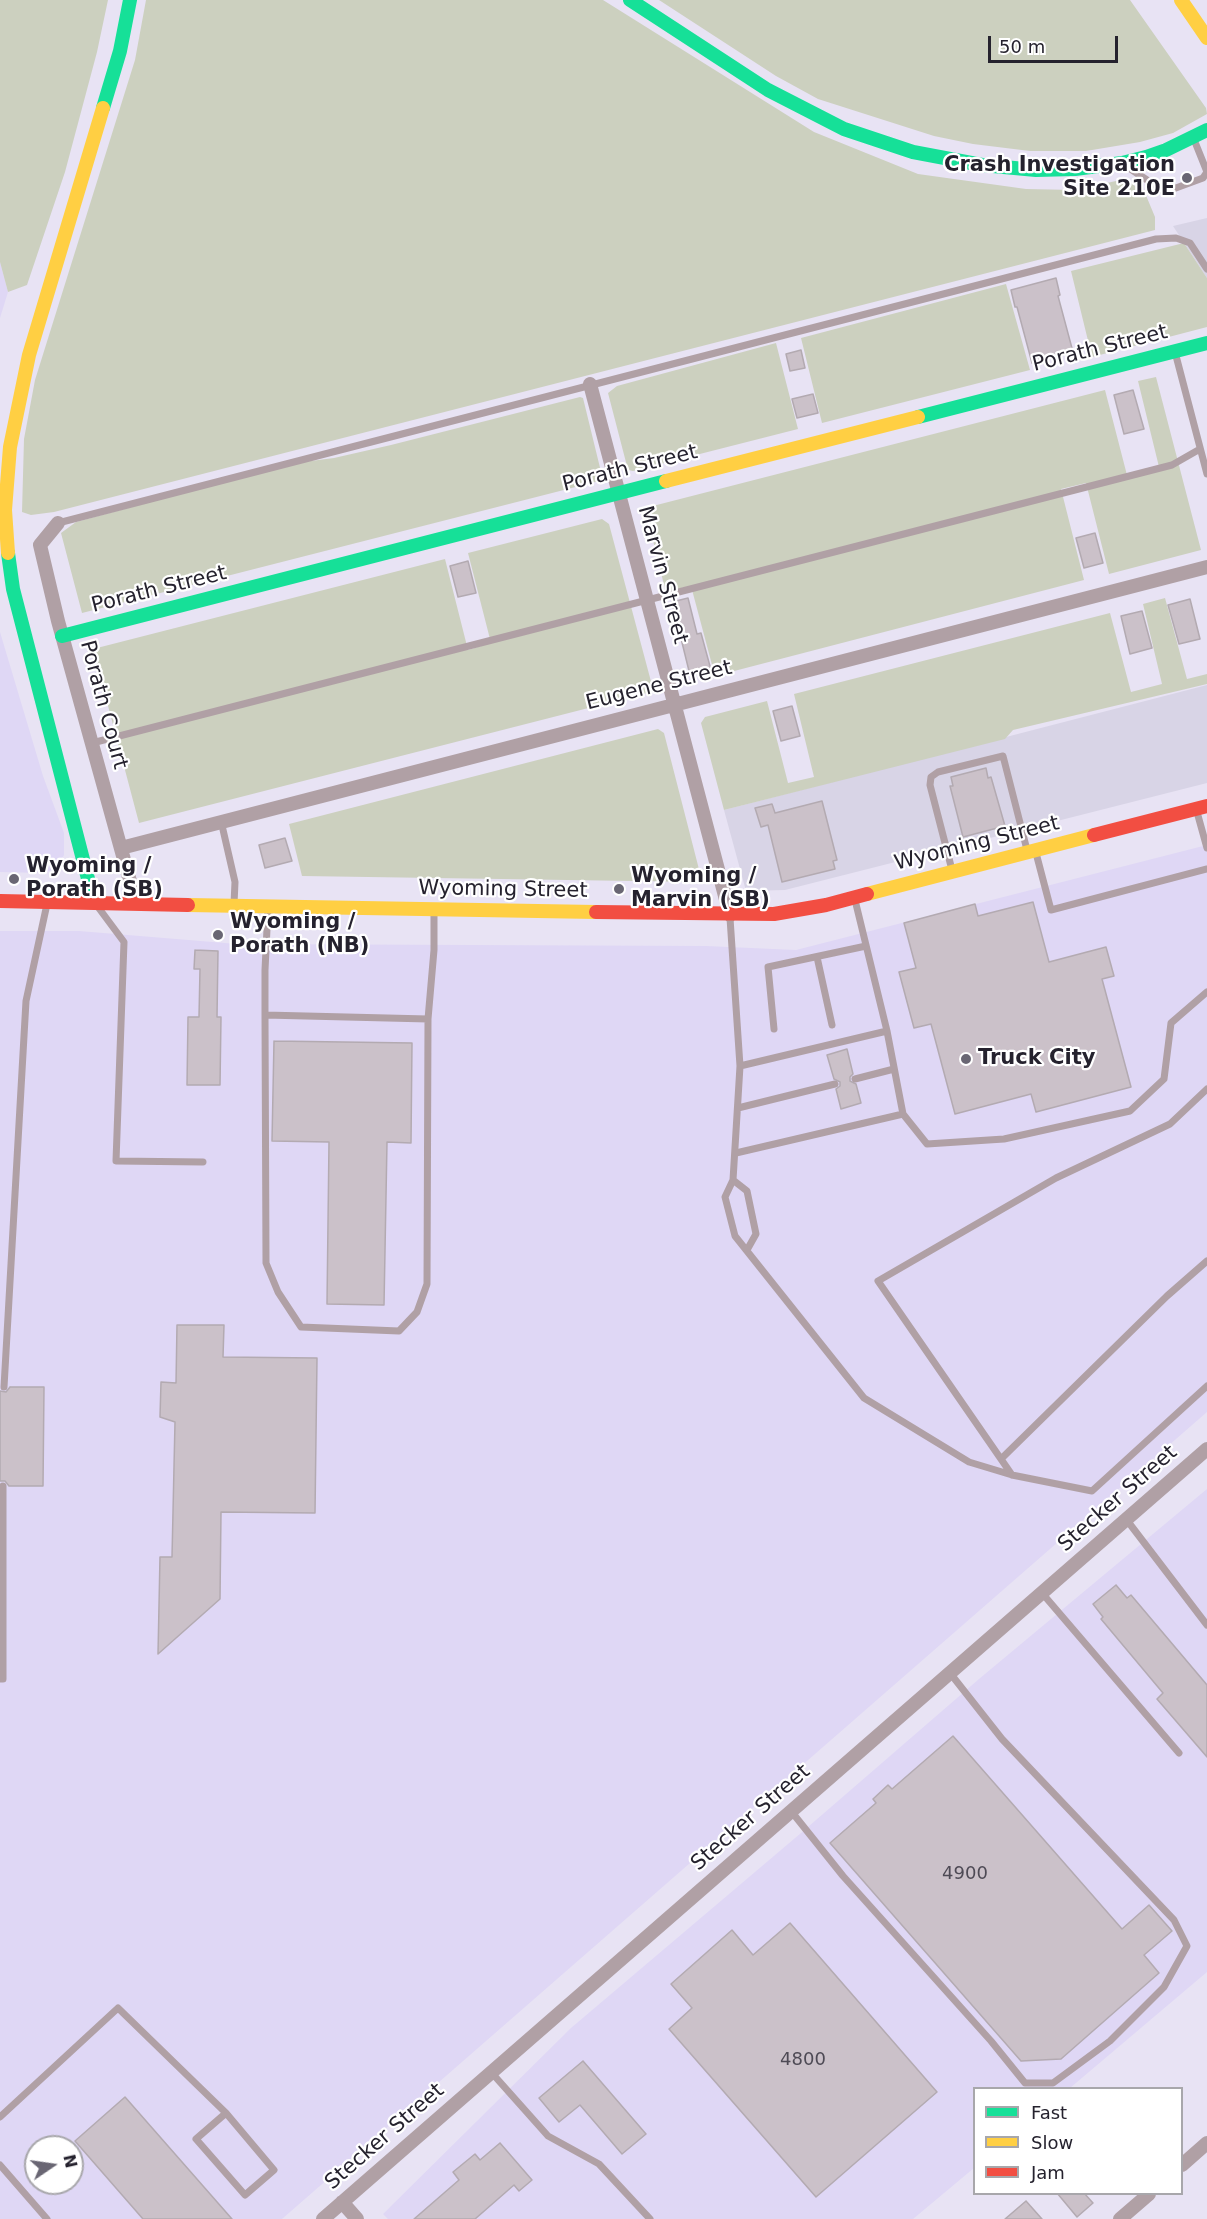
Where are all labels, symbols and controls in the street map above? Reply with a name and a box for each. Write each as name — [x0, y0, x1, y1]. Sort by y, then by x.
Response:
scale bar — [991, 24, 1122, 62]
text: 50 m — [999, 36, 1045, 57]
place label: Crash Investigation Site 210E — [944, 153, 1175, 203]
marker: Crash Investigation Site 210E — [1180, 171, 1194, 185]
street label: Porath Street — [1030, 320, 1170, 378]
street label: Porath Street — [560, 440, 700, 498]
street label: Marvin Street — [631, 503, 693, 647]
street label: Porath Street — [89, 561, 229, 619]
street label: Porath Court — [74, 638, 132, 772]
street label: Eugene Street — [583, 656, 735, 716]
street label: Wyoming Street — [892, 811, 1062, 877]
place label: Wyoming / Porath (SB) — [26, 854, 163, 904]
place label: Wyoming / Marvin (SB) — [631, 864, 770, 914]
marker: Wyoming / Porath (SB) — [7, 872, 21, 886]
street label: Wyoming Street — [418, 876, 588, 904]
marker: Wyoming / Marvin (SB) — [612, 882, 626, 896]
place label: Wyoming / Porath (NB) — [230, 910, 369, 960]
marker: Wyoming / Porath (NB) — [211, 928, 225, 942]
place label: Truck City — [978, 1046, 1095, 1072]
marker: Truck City — [959, 1052, 973, 1066]
street label: Stecker Street — [1053, 1440, 1183, 1558]
street label: Stecker Street — [686, 1759, 816, 1877]
house number: 4900 — [942, 1863, 988, 1885]
house number: 4800 — [780, 2049, 826, 2071]
street label: Stecker Street — [320, 2078, 450, 2196]
legend — [973, 2087, 1183, 2195]
text: Fast — [1031, 2102, 1067, 2123]
text: Slow — [1031, 2132, 1073, 2153]
north arrow — [24, 2135, 84, 2195]
text: N — [59, 2153, 81, 2170]
text: Jam — [1031, 2162, 1065, 2183]

